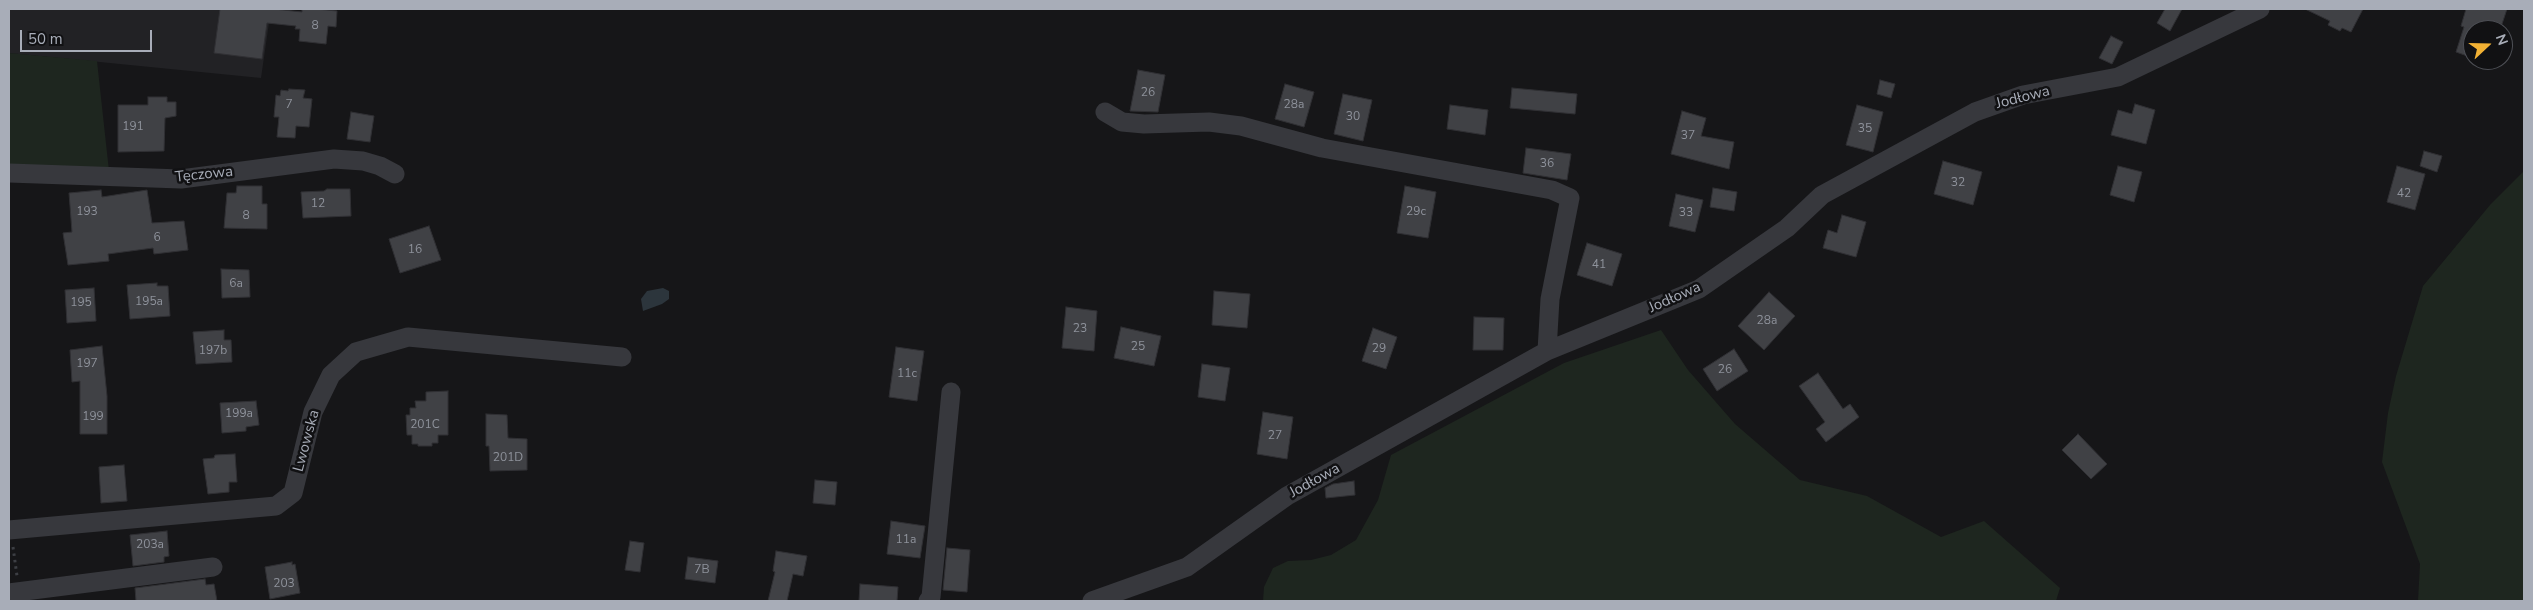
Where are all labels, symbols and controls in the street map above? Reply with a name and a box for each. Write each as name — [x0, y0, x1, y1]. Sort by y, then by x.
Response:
house number: 8 — [311, 19, 319, 33]
scale bar — [22, 20, 155, 52]
north arrow — [2463, 20, 2513, 70]
text: 50 m — [28, 29, 63, 49]
text: N — [2491, 31, 2512, 48]
street label: Jodłowa — [1994, 83, 2052, 113]
house number: 26 — [1141, 86, 1155, 100]
house number: 7 — [285, 98, 293, 112]
house number: 28a — [1284, 98, 1304, 112]
house number: 30 — [1346, 110, 1360, 124]
house number: 191 — [122, 120, 144, 134]
house number: 35 — [1858, 122, 1872, 136]
house number: 37 — [1681, 129, 1695, 143]
house number: 36 — [1540, 157, 1554, 171]
street label: Tęczowa — [174, 163, 234, 187]
house number: 32 — [1951, 176, 1965, 190]
house number: 42 — [2397, 187, 2411, 201]
house number: 12 — [311, 197, 325, 211]
house number: 193 — [76, 205, 98, 219]
house number: 29c — [1406, 205, 1426, 219]
house number: 33 — [1679, 206, 1693, 220]
house number: 8 — [242, 209, 250, 223]
house number: 6 — [153, 231, 161, 245]
house number: 16 — [408, 243, 422, 257]
house number: 41 — [1592, 258, 1606, 272]
house number: 6a — [229, 277, 243, 291]
street label: Jodłowa — [1646, 279, 1704, 317]
house number: 195a — [135, 295, 163, 309]
house number: 195 — [70, 296, 92, 310]
house number: 28a — [1757, 314, 1777, 328]
house number: 23 — [1073, 322, 1087, 336]
house number: 25 — [1131, 340, 1145, 354]
house number: 29 — [1372, 342, 1386, 356]
house number: 197b — [199, 344, 227, 358]
house number: 197 — [76, 357, 98, 371]
house number: 26 — [1718, 363, 1732, 377]
house number: 11c — [897, 367, 917, 381]
house number: 199a — [225, 407, 253, 421]
street label: Lwowska — [290, 408, 324, 474]
house number: 199 — [82, 410, 104, 424]
house number: 201C — [410, 418, 440, 432]
house number: 27 — [1268, 429, 1282, 443]
house number: 201D — [493, 451, 523, 465]
street label: Jodłowa — [1287, 460, 1343, 502]
house number: 11a — [896, 533, 916, 547]
house number: 203a — [136, 538, 164, 552]
house number: 7B — [694, 563, 710, 577]
house number: 203 — [273, 577, 295, 591]

